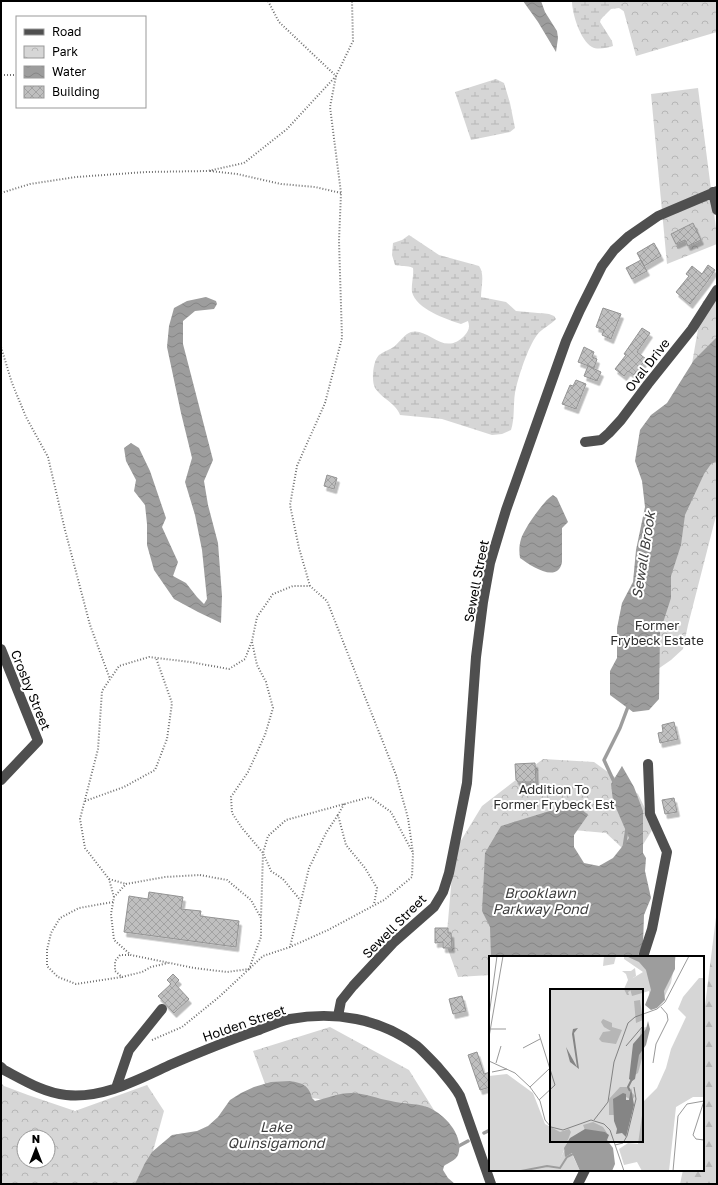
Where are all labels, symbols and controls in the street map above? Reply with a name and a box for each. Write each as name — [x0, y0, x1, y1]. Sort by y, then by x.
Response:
legend — [16, 16, 146, 108]
text: Road — [52, 24, 81, 39]
text: Park — [52, 44, 78, 59]
text: Water — [52, 64, 86, 79]
text: Building — [52, 84, 100, 99]
street label: Oval Drive — [621, 335, 673, 395]
water label: Sewall Brook — [628, 508, 659, 600]
street label: Sewell Street — [460, 538, 492, 624]
park label: Former Frybeck Estate — [610, 617, 704, 648]
street label: Crosby Street — [8, 647, 54, 733]
park label: Addition To Former Frybeck Est — [493, 781, 615, 812]
water label: Brooklawn Parkway Pond — [492, 884, 589, 917]
street label: Sewell Street — [359, 891, 429, 961]
inset map — [489, 956, 704, 1171]
street label: Holden Street — [200, 1001, 288, 1045]
water label: Lake Quinsigamond — [228, 1118, 326, 1151]
north arrow — [16, 1129, 56, 1169]
text: N — [32, 1132, 40, 1145]

